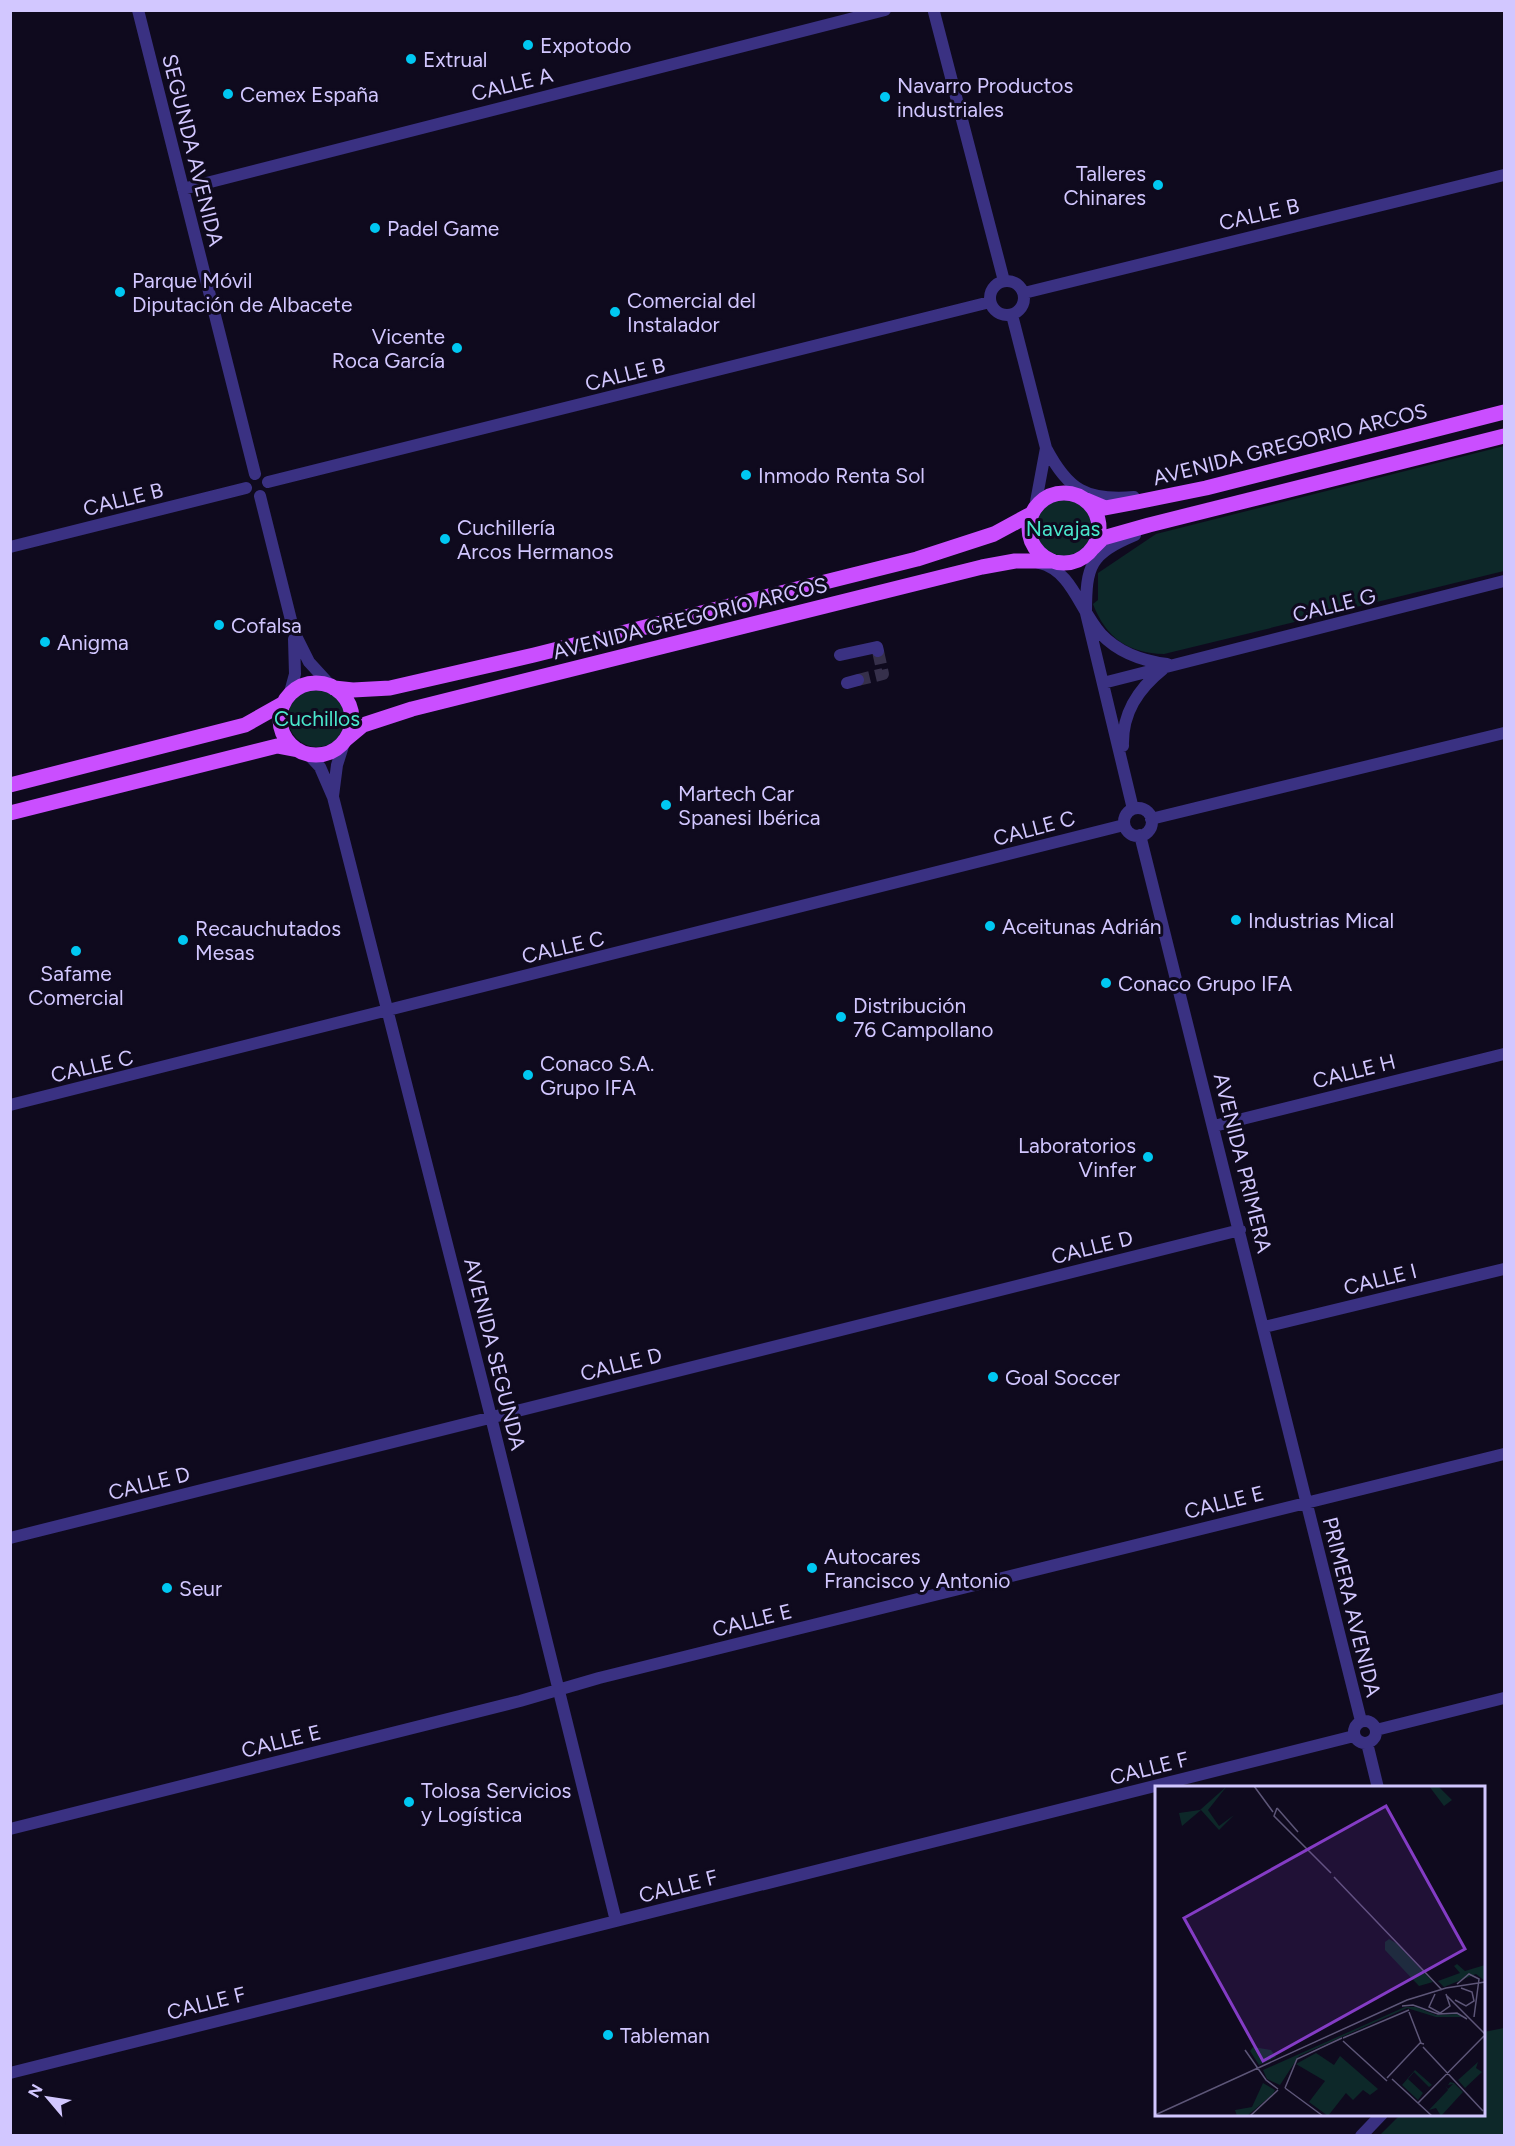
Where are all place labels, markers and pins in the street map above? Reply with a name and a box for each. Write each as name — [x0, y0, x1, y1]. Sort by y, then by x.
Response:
place label: Expotodo — [540, 33, 632, 58]
marker: Expotodo — [521, 38, 535, 52]
place label: Extrual — [423, 47, 488, 72]
marker: Extrual — [404, 52, 418, 66]
place label: Navarro Productos industriales — [897, 73, 1073, 122]
place label: Cemex España — [240, 82, 379, 107]
marker: Cemex España — [221, 87, 235, 101]
marker: Navarro Productos industriales — [878, 90, 892, 104]
place label: Talleres Chinares — [1063, 161, 1146, 210]
marker: Talleres Chinares — [1151, 178, 1165, 192]
place label: Padel Game — [387, 216, 499, 241]
marker: Padel Game — [368, 221, 382, 235]
place label: Parque Móvil Diputación de Albacete — [132, 268, 352, 317]
marker: Parque Móvil Diputación de Albacete — [113, 285, 127, 299]
place label: Comercial del Instalador — [627, 288, 756, 337]
marker: Comercial del Instalador — [608, 305, 622, 319]
place label: Vicente Roca García — [332, 324, 445, 373]
marker: Vicente Roca García — [450, 341, 464, 355]
place label: Inmodo Renta Sol — [758, 463, 925, 488]
marker: Inmodo Renta Sol — [739, 468, 753, 482]
place label: Cuchillería Arcos Hermanos — [457, 515, 613, 564]
marker: Cuchillería Arcos Hermanos — [438, 532, 452, 546]
place label: Cofalsa — [231, 613, 302, 638]
marker: Cofalsa — [212, 618, 226, 632]
place label: Anigma — [57, 630, 129, 655]
marker: Anigma — [38, 635, 52, 649]
place label: Martech Car Spanesi Ibérica — [678, 781, 821, 830]
marker: Martech Car Spanesi Ibérica — [659, 798, 673, 812]
place label: Industrias Mical — [1248, 908, 1394, 933]
marker: Industrias Mical — [1229, 913, 1243, 927]
place label: Aceitunas Adrián — [1002, 914, 1162, 939]
place label: Recauchutados Mesas — [195, 916, 341, 965]
marker: Aceitunas Adrián — [983, 919, 997, 933]
marker: Recauchutados Mesas — [176, 933, 190, 947]
marker: Safame Comercial — [69, 944, 83, 958]
place label: Safame Comercial — [28, 961, 124, 1010]
place label: Conaco Grupo IFA — [1118, 971, 1292, 996]
marker: Conaco Grupo IFA — [1099, 976, 1113, 990]
place label: Distribución 76 Campollano — [853, 993, 994, 1042]
marker: Distribución 76 Campollano — [834, 1010, 848, 1024]
place label: Conaco S.A. Grupo IFA — [540, 1051, 654, 1100]
marker: Conaco S.A. Grupo IFA — [521, 1068, 535, 1082]
place label: Laboratorios Vinfer — [1018, 1133, 1136, 1182]
marker: Laboratorios Vinfer — [1141, 1150, 1155, 1164]
place label: Goal Soccer — [1005, 1365, 1120, 1390]
marker: Goal Soccer — [986, 1370, 1000, 1384]
place label: Autocares Francisco y Antonio — [824, 1544, 1010, 1593]
marker: Autocares Francisco y Antonio — [805, 1561, 819, 1575]
place label: Seur — [179, 1576, 222, 1601]
marker: Seur — [160, 1581, 174, 1595]
place label: Tolosa Servicios y Logística — [421, 1778, 571, 1827]
marker: Tolosa Servicios y Logística — [402, 1795, 416, 1809]
place label: Tableman — [620, 2023, 710, 2048]
marker: Tableman — [601, 2028, 615, 2042]

